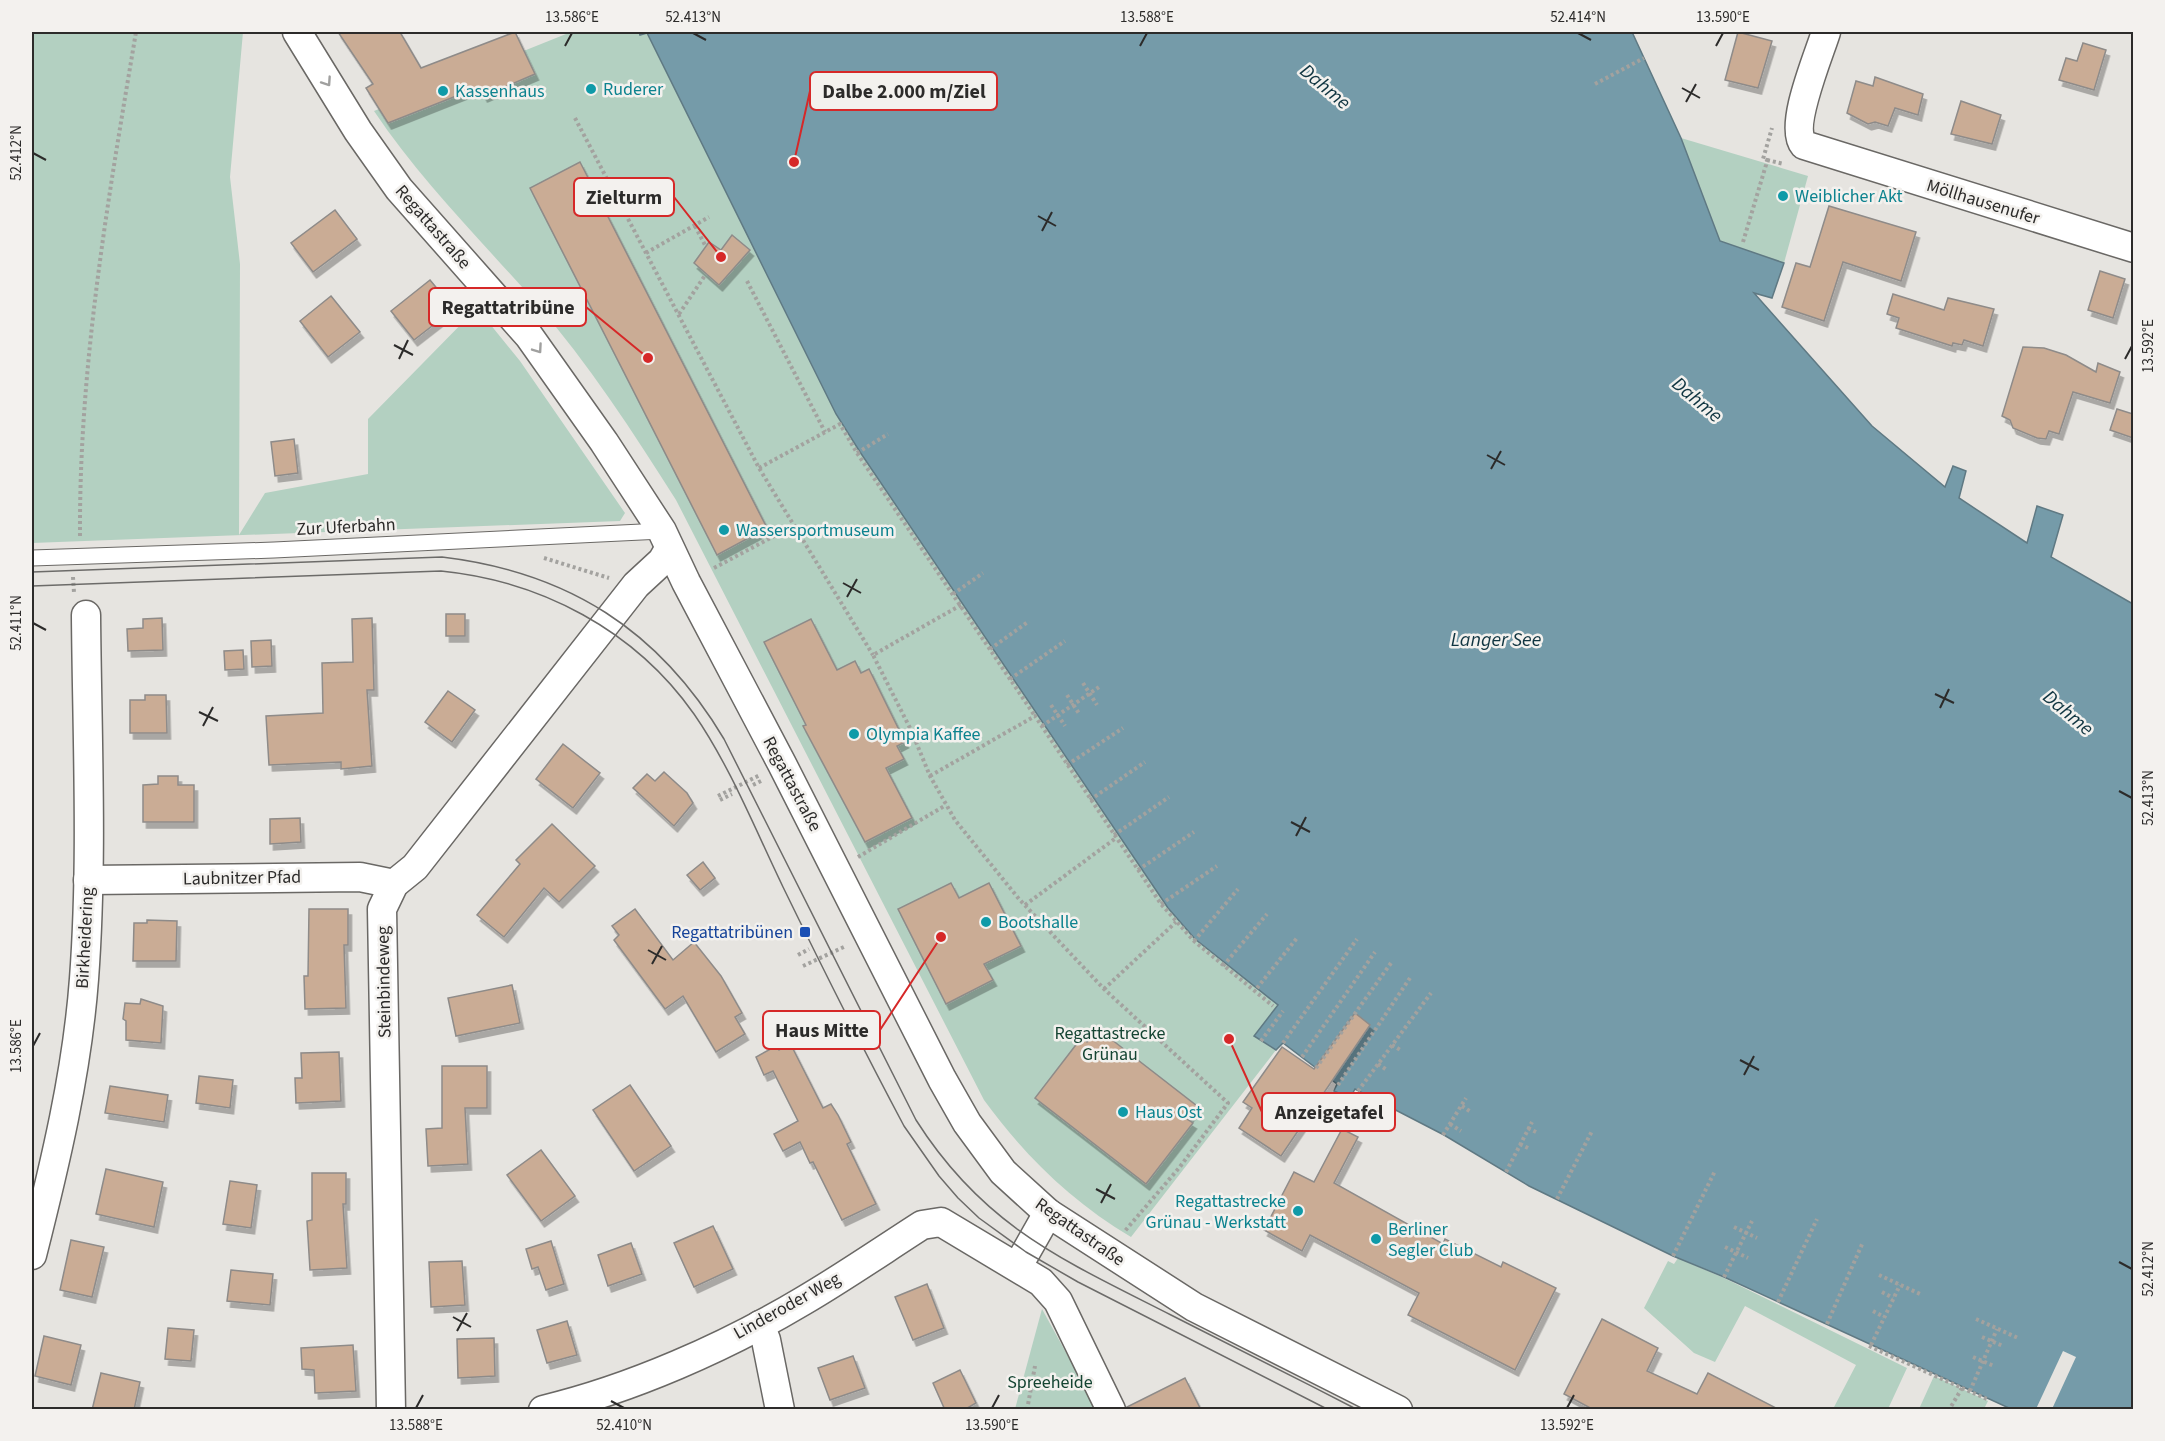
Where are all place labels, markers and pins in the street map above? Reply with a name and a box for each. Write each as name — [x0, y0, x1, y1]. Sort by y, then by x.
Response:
callout: Dalbe 2.000 m/Ziel — [810, 72, 997, 110]
place label: Ruderer — [603, 77, 664, 102]
place label: Kassenhaus — [455, 79, 545, 104]
marker: Ruderer — [584, 82, 598, 96]
marker: Kassenhaus — [436, 84, 450, 98]
callout: Zielturm — [574, 178, 674, 216]
place label: Weiblicher Akt — [1795, 184, 1903, 209]
marker: Weiblicher Akt — [1776, 189, 1790, 203]
callout: Regattatribüne — [429, 288, 586, 326]
place label: Wassersportmuseum — [736, 518, 895, 543]
marker: Wassersportmuseum — [717, 523, 731, 537]
place label: Olympia Kaffee — [866, 722, 981, 747]
marker: Olympia Kaffee — [847, 727, 861, 741]
place label: Bootshalle — [998, 910, 1078, 935]
marker: Bootshalle — [979, 915, 993, 929]
place label: Regattatribünen — [671, 920, 793, 945]
marker: Regattatribünen — [798, 925, 812, 939]
callout: Haus Mitte — [763, 1011, 880, 1049]
callout: Anzeigetafel — [1262, 1093, 1395, 1131]
place label: Haus Ost — [1135, 1100, 1202, 1125]
marker: Haus Ost — [1116, 1105, 1130, 1119]
place label: Regattastrecke Grünau - Werkstatt — [1146, 1189, 1286, 1235]
marker: Regattastrecke Grünau - Werkstatt — [1291, 1204, 1305, 1218]
place label: Berliner Segler Club — [1388, 1217, 1473, 1263]
marker: Berliner Segler Club — [1369, 1232, 1383, 1246]

